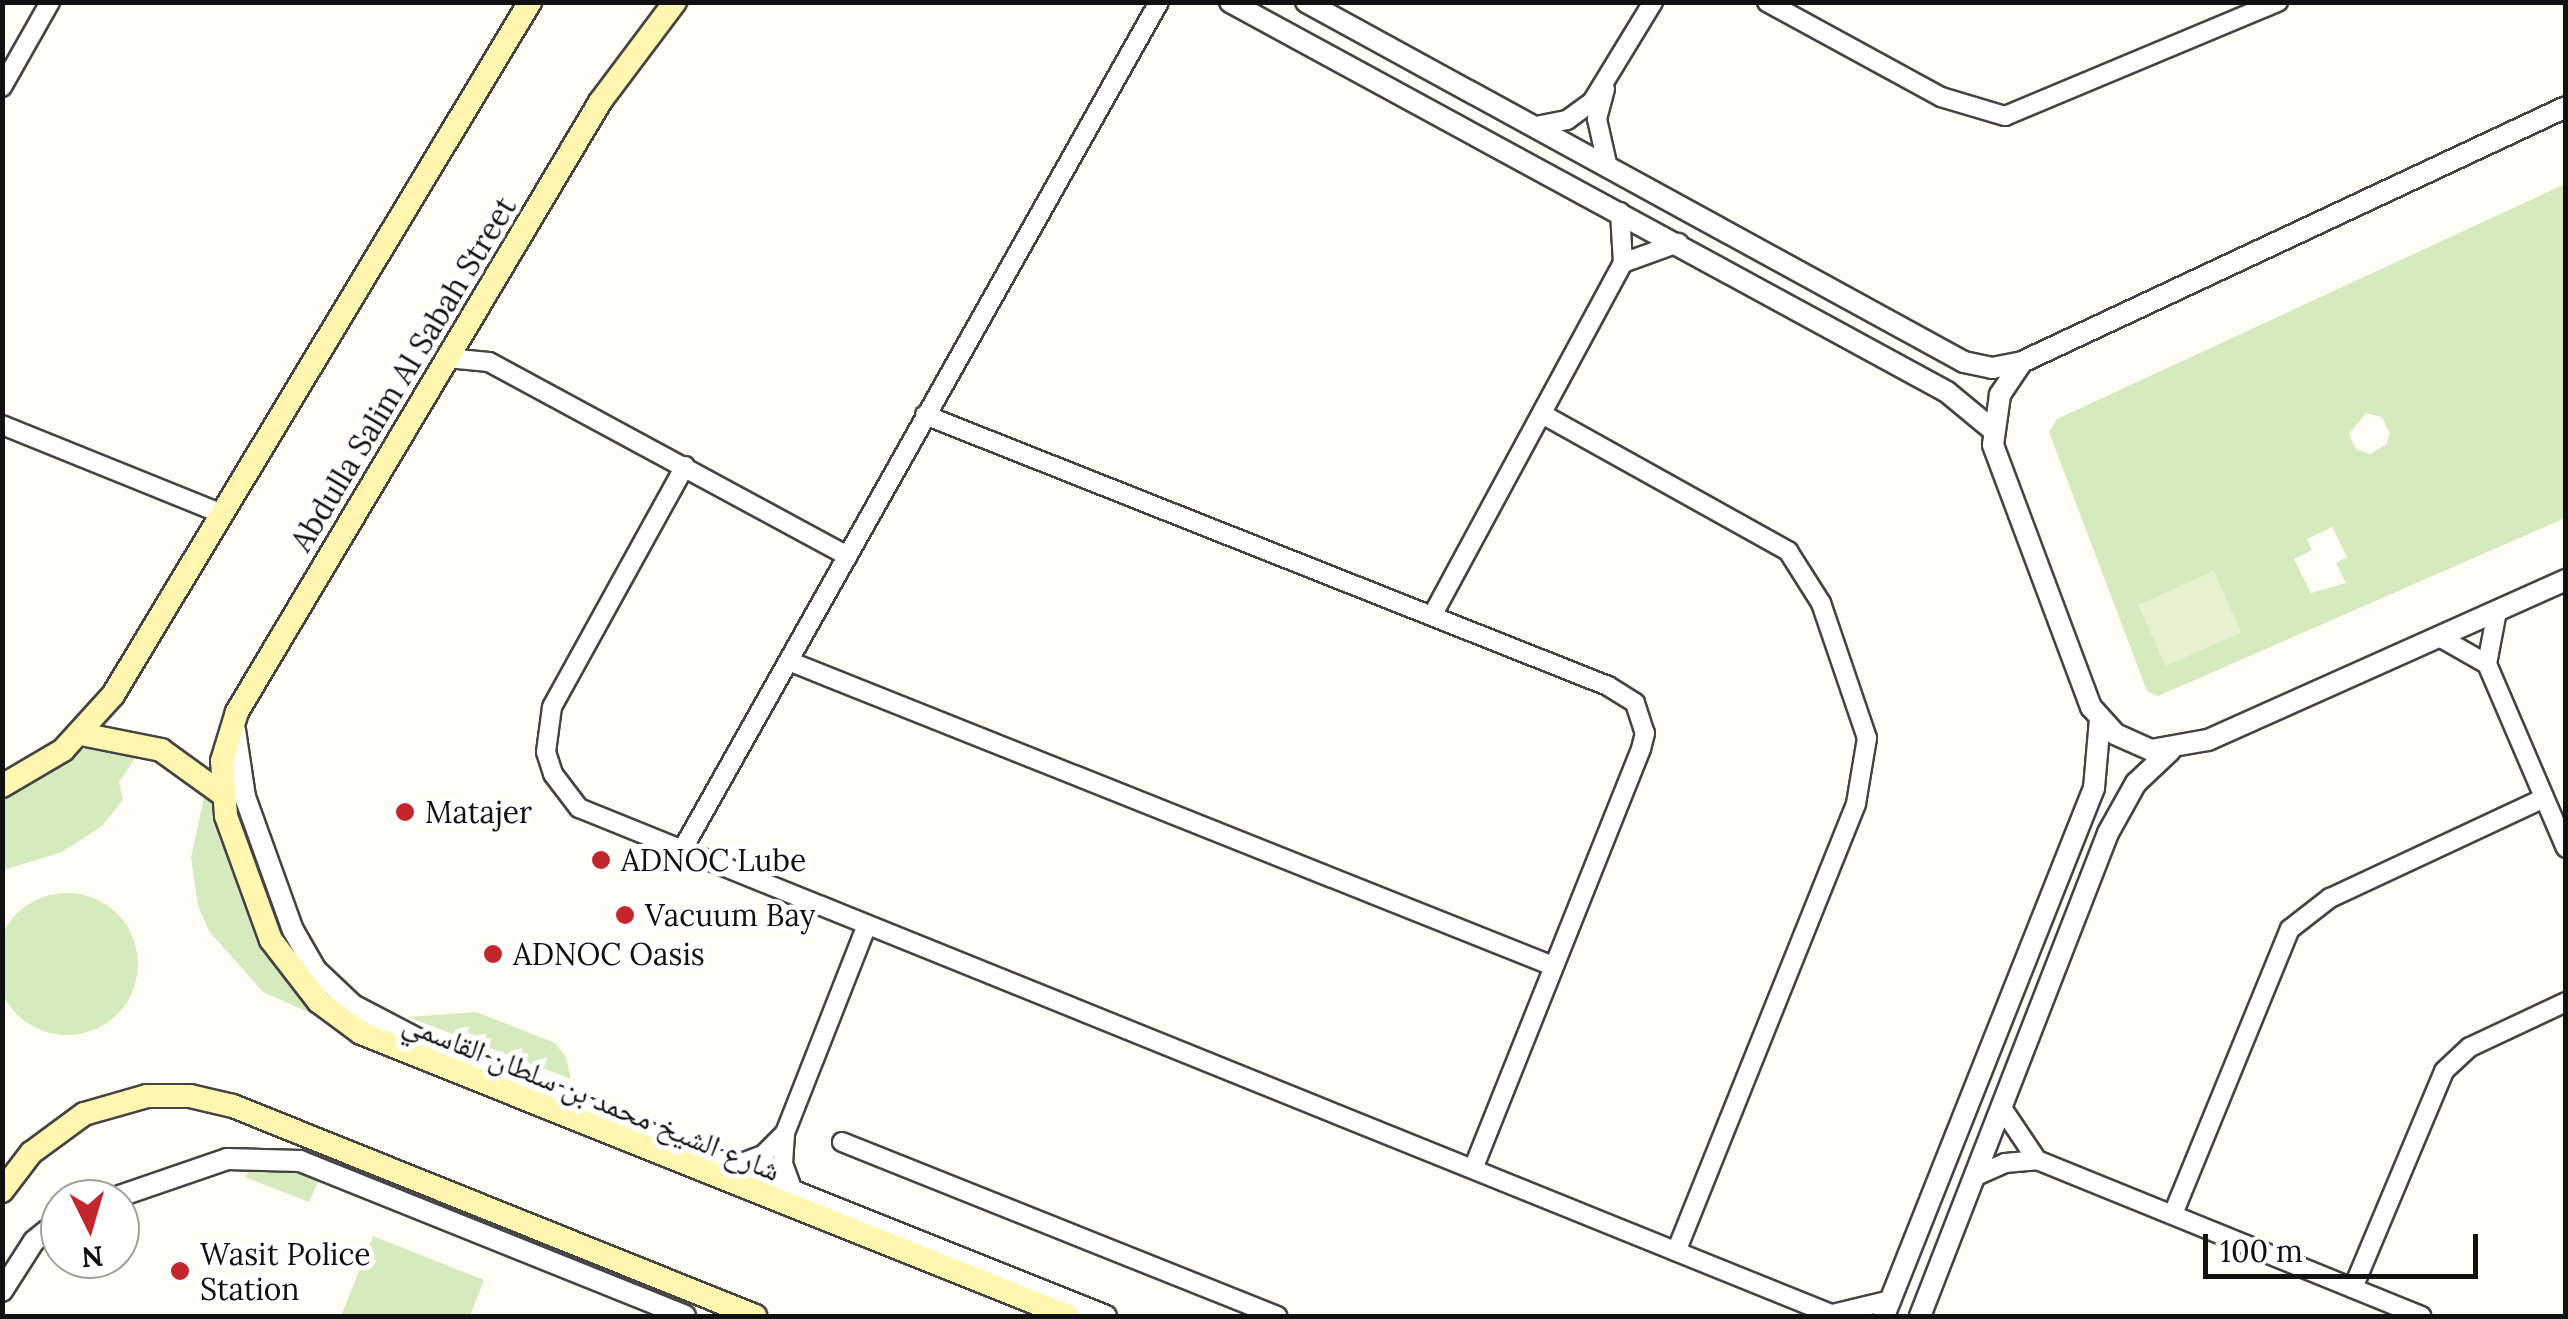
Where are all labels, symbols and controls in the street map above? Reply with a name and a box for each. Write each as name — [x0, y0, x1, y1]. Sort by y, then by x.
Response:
street label: Abdulla Salim Al Sabah Street — [283, 190, 523, 558]
place label: Matajer — [425, 794, 532, 830]
marker: Matajer — [394, 801, 416, 823]
place label: ADNOC Lube — [621, 842, 806, 878]
marker: ADNOC Lube — [590, 849, 612, 871]
place label: Vacuum Bay — [645, 897, 815, 933]
marker: Vacuum Bay — [614, 904, 636, 926]
place label: ADNOC Oasis — [513, 936, 705, 972]
marker: ADNOC Oasis — [482, 943, 504, 965]
street label: شارع الشيخ محمد بن سلطان القاسمي — [398, 1004, 786, 1188]
north arrow — [40, 1179, 140, 1279]
scale bar — [2208, 1214, 2483, 1276]
text: 100 m — [2220, 1232, 2303, 1270]
place label: Wasit Police Station — [200, 1236, 371, 1306]
text: N — [80, 1238, 105, 1276]
marker: Wasit Police Station — [169, 1260, 191, 1282]

